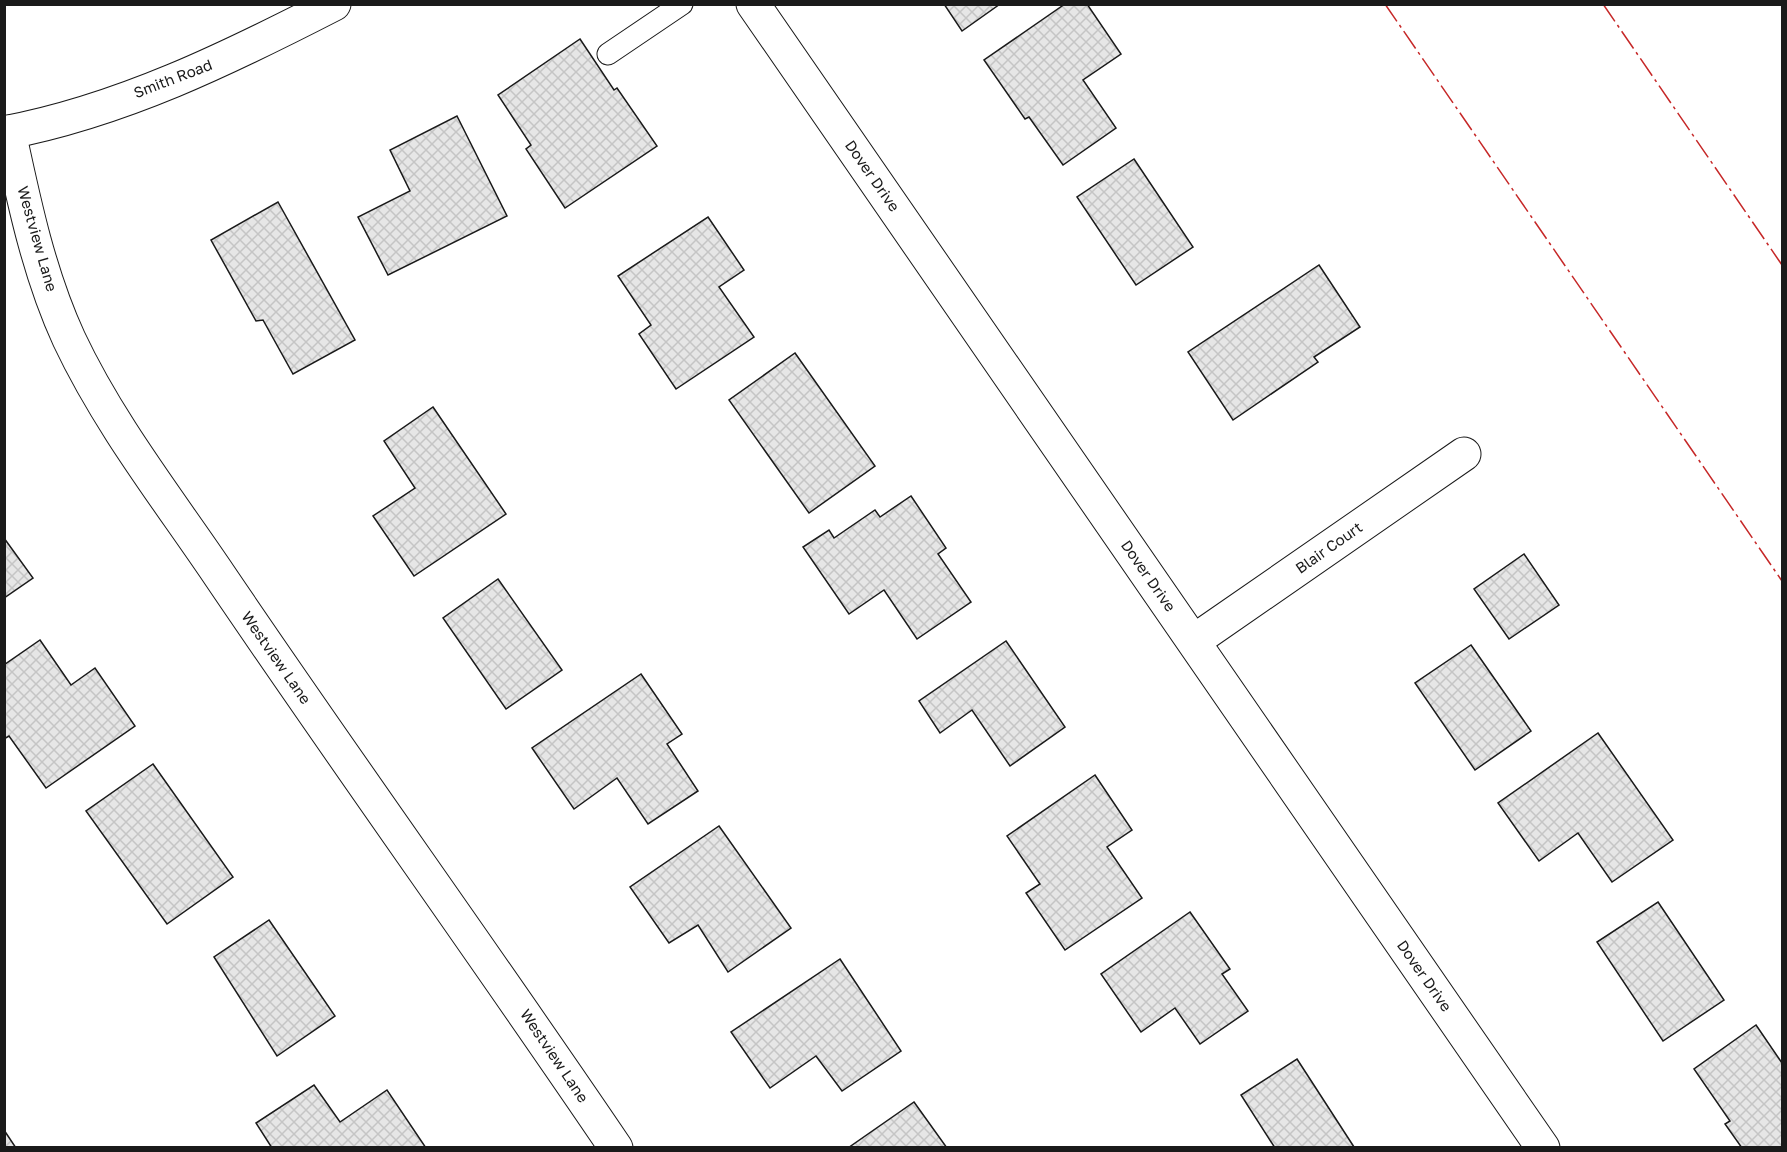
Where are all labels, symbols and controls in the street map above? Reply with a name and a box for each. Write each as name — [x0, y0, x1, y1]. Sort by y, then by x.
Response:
street label: Smith Road — [131, 55, 214, 101]
street label: Dover Drive — [842, 136, 904, 215]
street label: Westview Lane — [14, 184, 62, 294]
street label: Blair Court — [1292, 518, 1365, 577]
street label: Dover Drive — [1118, 536, 1180, 615]
street label: Westview Lane — [238, 608, 316, 707]
street label: Dover Drive — [1394, 936, 1456, 1015]
street label: Westview Lane — [517, 1005, 593, 1106]

